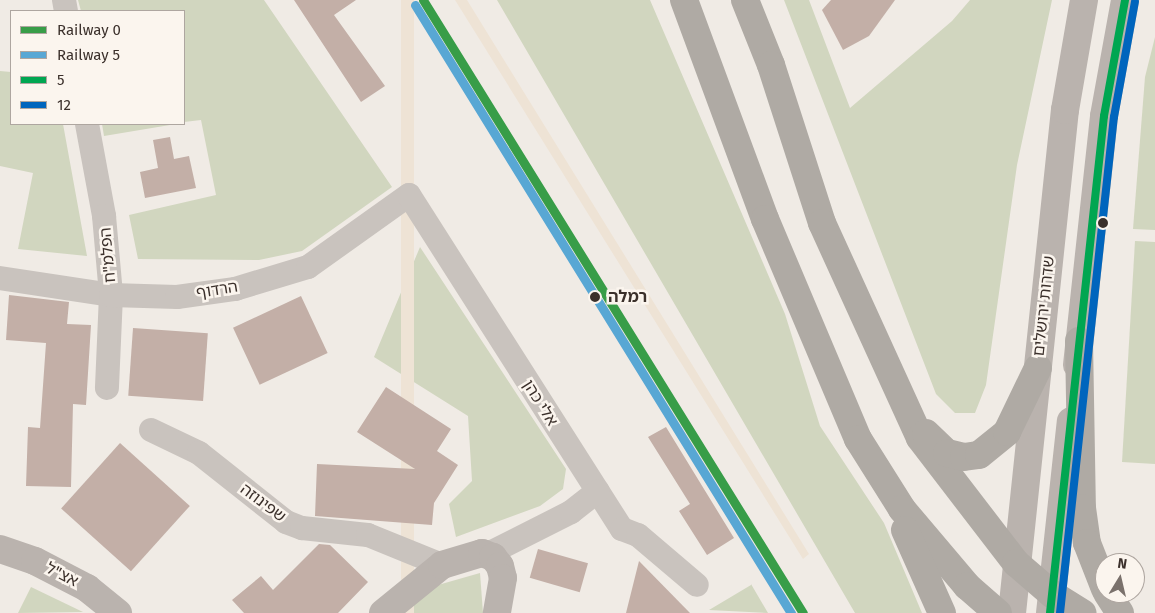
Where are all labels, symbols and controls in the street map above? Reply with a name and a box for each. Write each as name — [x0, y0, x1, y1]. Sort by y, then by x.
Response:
legend — [10, 10, 185, 125]
text: Railway 0 — [57, 21, 121, 39]
text: Railway 5 — [57, 46, 120, 64]
text: 5 — [57, 71, 65, 89]
text: 12 — [57, 96, 71, 114]
unlabelled marker — [1098, 218, 1108, 228]
street label: הפלמ"ח — [96, 227, 120, 283]
street label: שדרות ירושלים — [1029, 255, 1059, 357]
street label: הרדוף — [195, 277, 239, 303]
place label: רמלה — [608, 287, 647, 307]
marker: רמלה — [586, 288, 604, 306]
street label: אלי כהן — [518, 376, 562, 430]
street label: שפינוזה — [236, 480, 290, 526]
north arrow — [1095, 553, 1145, 603]
text: N — [1116, 555, 1128, 573]
street label: אצ"ל — [43, 559, 81, 591]

